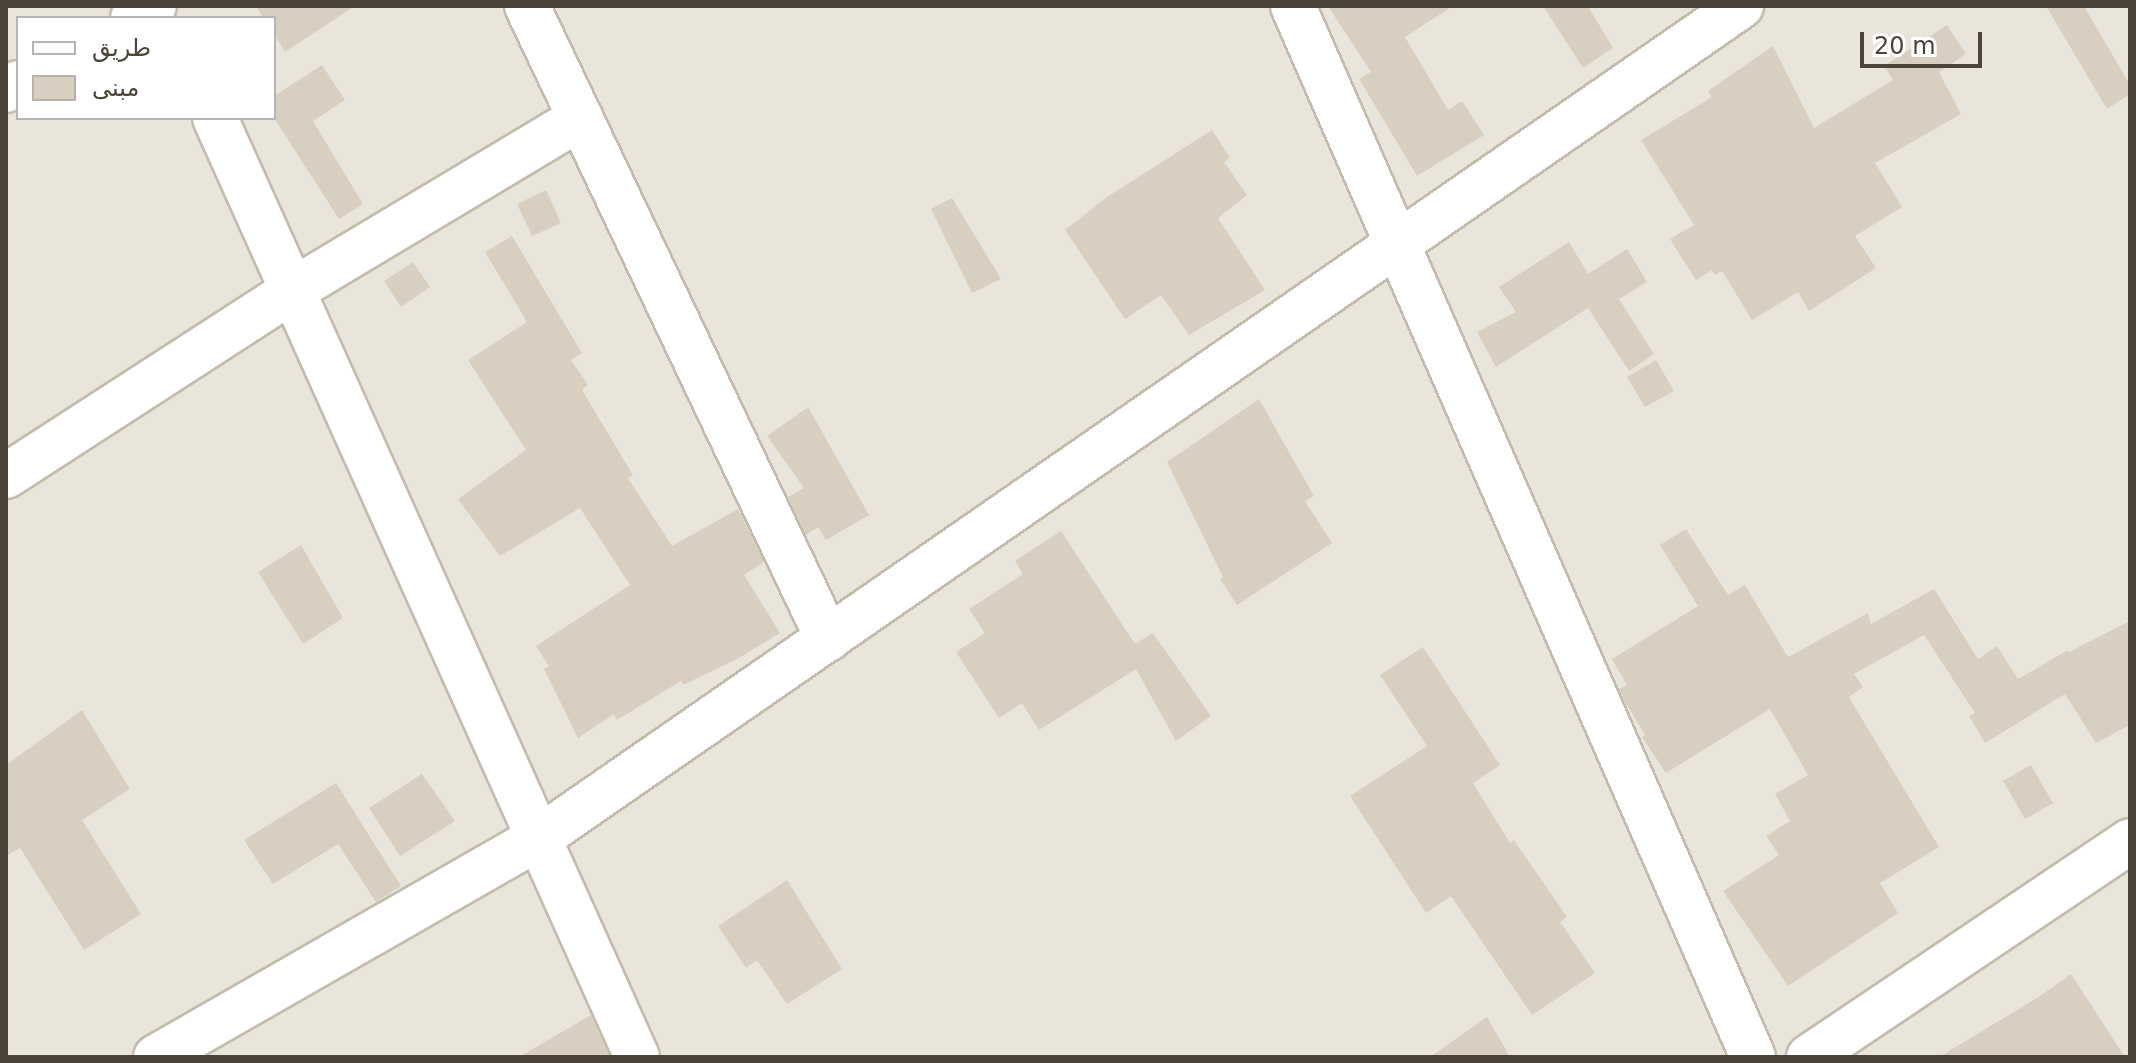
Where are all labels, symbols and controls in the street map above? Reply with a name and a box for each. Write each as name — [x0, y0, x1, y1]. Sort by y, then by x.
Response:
legend — [16, 16, 276, 120]
scale bar — [1864, 16, 1986, 66]
text: 20 m — [1874, 32, 1936, 60]
text: طريق — [92, 34, 151, 62]
text: مبنى — [92, 74, 139, 102]

